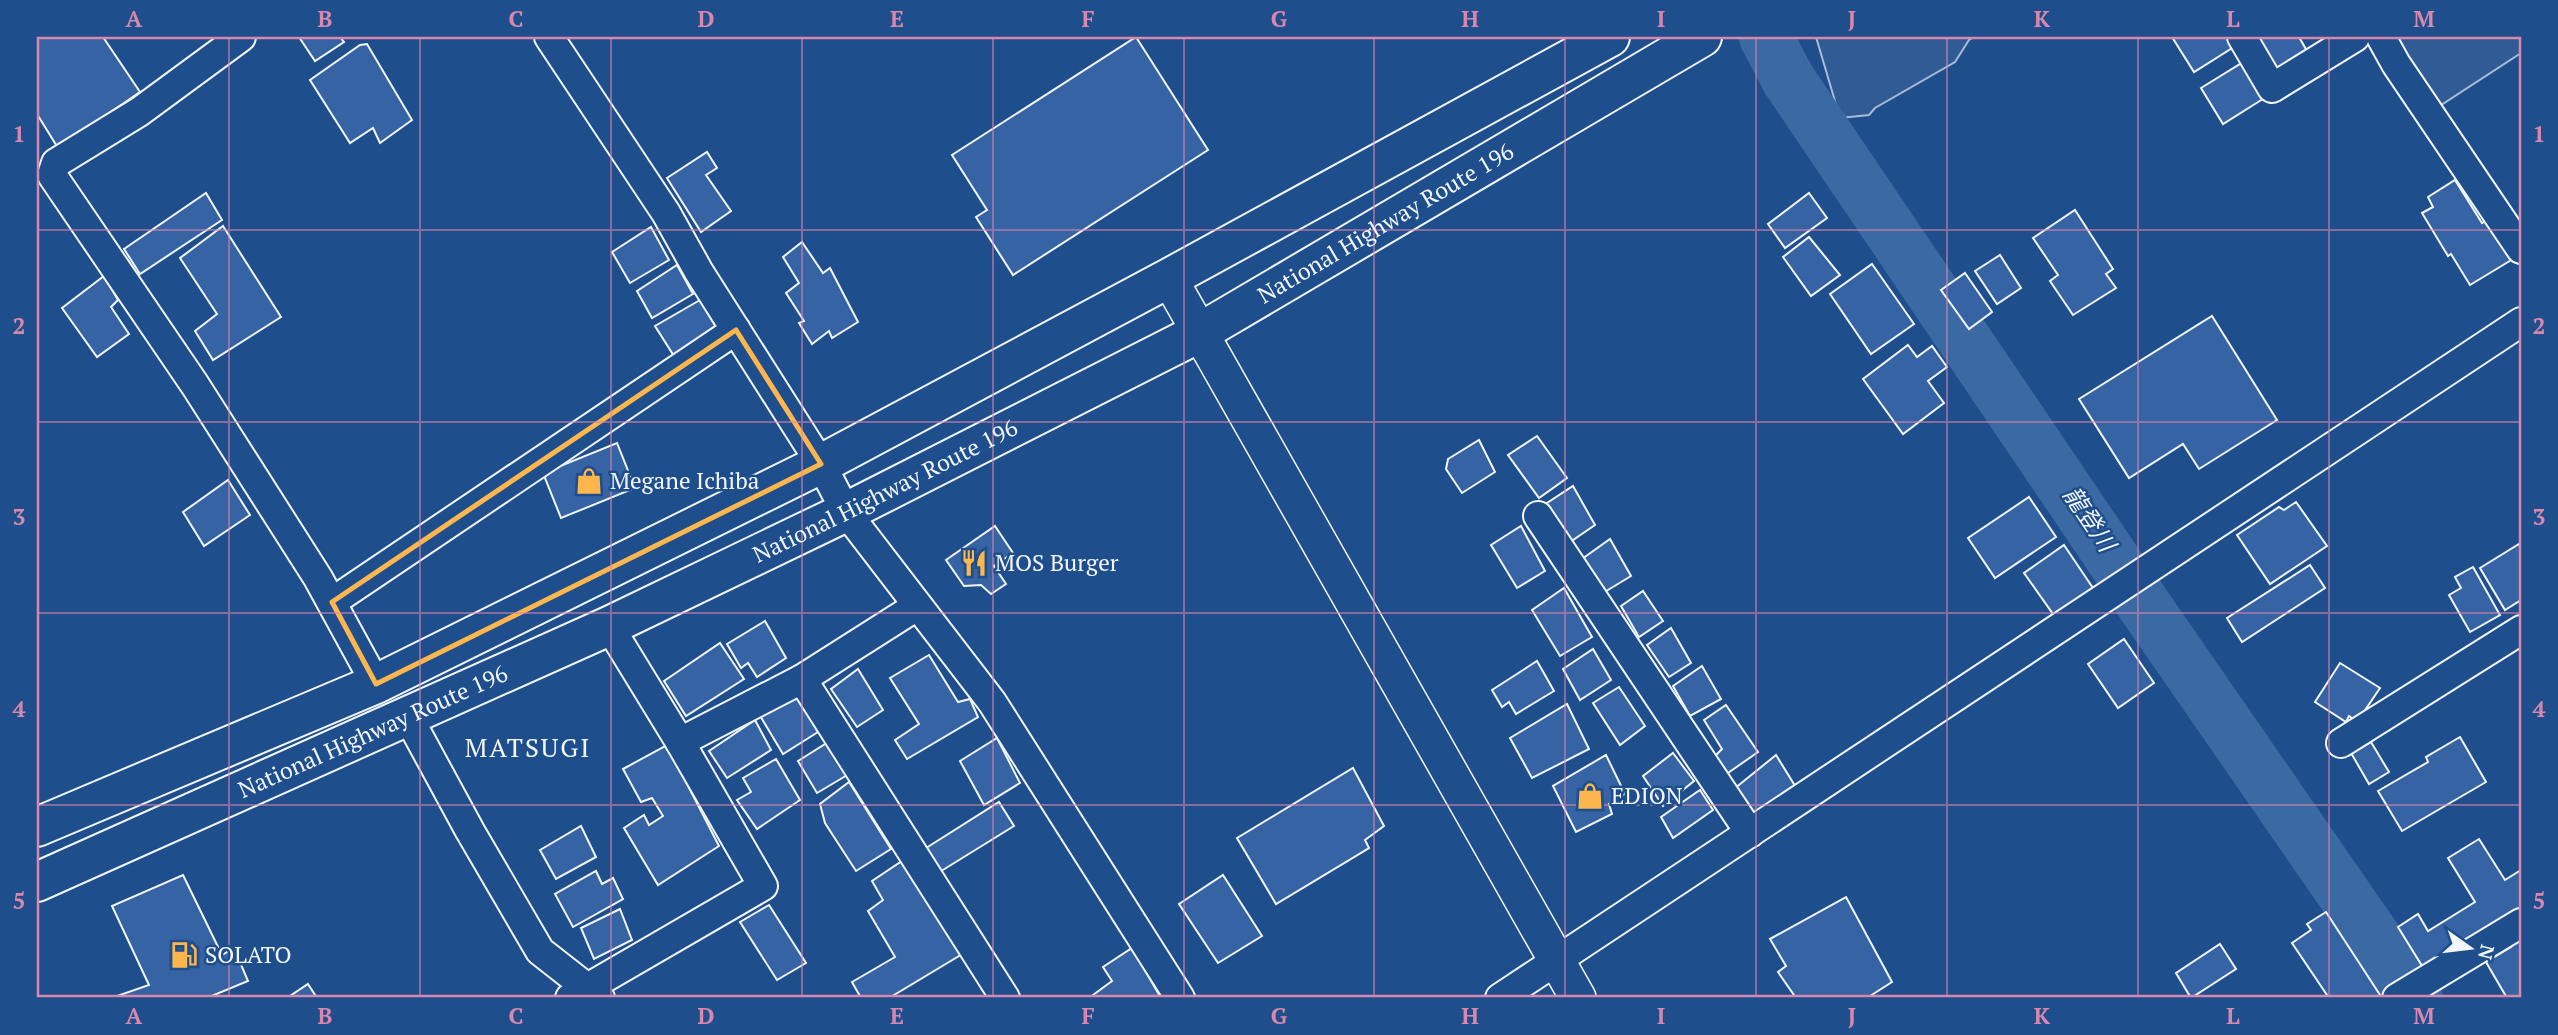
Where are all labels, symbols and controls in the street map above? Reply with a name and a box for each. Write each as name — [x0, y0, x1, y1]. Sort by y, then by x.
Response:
text: A — [126, 3, 143, 34]
text: B — [318, 3, 333, 34]
text: C — [509, 3, 524, 34]
text: D — [698, 3, 715, 34]
text: E — [890, 3, 904, 34]
text: F — [1081, 3, 1095, 34]
text: G — [1271, 3, 1288, 34]
text: H — [1461, 3, 1479, 34]
text: I — [1657, 3, 1665, 34]
text: J — [1848, 3, 1856, 34]
text: K — [2034, 3, 2051, 34]
text: L — [2226, 3, 2240, 34]
text: M — [2413, 3, 2435, 34]
text: 1 — [13, 118, 26, 149]
text: 1 — [2533, 118, 2546, 149]
street label: National Highway Route 196 — [1252, 135, 1519, 310]
text: 2 — [13, 310, 26, 341]
text: 2 — [2533, 310, 2546, 341]
street label: National Highway Route 196 — [747, 412, 1023, 570]
place label: Megane Ichiba — [610, 465, 760, 496]
shop icon: Megane Ichiba — [574, 466, 604, 496]
water label: 龍登川 — [2056, 480, 2125, 560]
text: 3 — [13, 501, 26, 532]
text: 3 — [2533, 501, 2546, 532]
place label: MOS Burger — [995, 547, 1119, 578]
restaurant icon: MOS Burger — [959, 548, 989, 578]
street label: National Highway Route 196 — [233, 657, 512, 805]
text: 4 — [13, 693, 26, 724]
text: 4 — [2533, 693, 2546, 724]
district label: MATSUGI — [465, 730, 591, 764]
place label: EDION — [1611, 780, 1683, 811]
shop icon: EDION — [1575, 781, 1605, 811]
text: 5 — [13, 885, 26, 916]
text: 5 — [2533, 885, 2546, 916]
north arrow — [2436, 912, 2506, 982]
place label: SOLATO — [205, 939, 292, 970]
fuel station icon: SOLATO — [169, 940, 199, 970]
text: N — [2473, 942, 2501, 963]
text: A — [126, 1000, 143, 1031]
text: B — [318, 1000, 333, 1031]
text: C — [509, 1000, 524, 1031]
text: D — [698, 1000, 715, 1031]
text: E — [890, 1000, 904, 1031]
text: F — [1081, 1000, 1095, 1031]
text: G — [1271, 1000, 1288, 1031]
text: H — [1461, 1000, 1479, 1031]
text: I — [1657, 1000, 1665, 1031]
text: J — [1848, 1000, 1856, 1031]
text: K — [2034, 1000, 2051, 1031]
text: L — [2226, 1000, 2240, 1031]
text: M — [2413, 1000, 2435, 1031]

